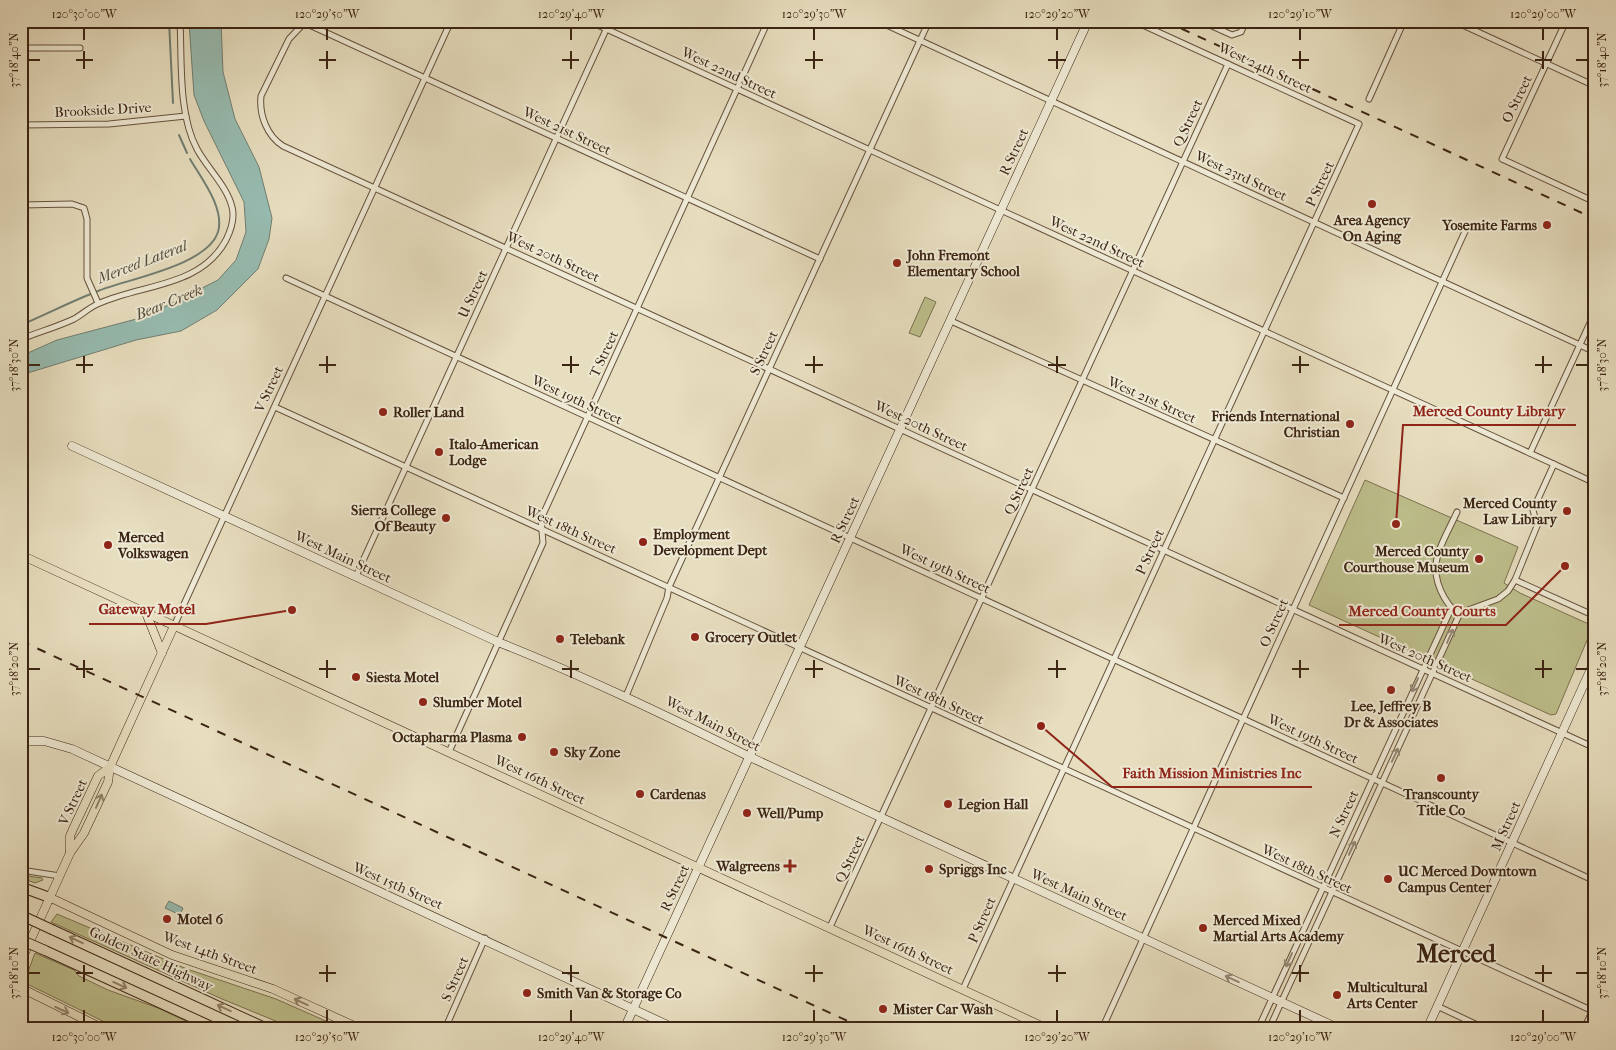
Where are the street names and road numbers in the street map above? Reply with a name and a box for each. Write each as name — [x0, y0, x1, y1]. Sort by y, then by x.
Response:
street label: West 24th Street — [1215, 38, 1314, 97]
street label: West 22nd Street — [678, 43, 779, 102]
street label: O Street — [1498, 72, 1536, 126]
street label: Q Street — [1170, 96, 1206, 150]
street label: Brookside Drive — [54, 99, 152, 121]
street label: West 21st Street — [519, 103, 614, 159]
street label: R Street — [996, 126, 1032, 178]
street label: West 23rd Street — [1192, 147, 1290, 205]
street label: P Street — [1302, 158, 1338, 210]
street label: West 22nd Street — [1046, 212, 1147, 271]
street label: West 20th Street — [503, 228, 602, 286]
street label: U Street — [455, 267, 491, 321]
street label: T Street — [586, 328, 622, 380]
street label: S Street — [746, 328, 782, 378]
street label: V Street — [250, 363, 287, 416]
street label: West 19th Street — [528, 371, 625, 428]
street label: West 21st Street — [1104, 372, 1199, 427]
street label: West 20th Street — [871, 397, 970, 455]
street label: Q Street — [1001, 464, 1037, 518]
street label: R Street — [827, 494, 863, 546]
street label: West 18th Street — [522, 502, 619, 558]
street label: P Street — [1132, 526, 1168, 578]
street label: West Main Street — [291, 527, 394, 587]
street label: West 19th Street — [896, 540, 993, 597]
street label: O Street — [1256, 596, 1292, 650]
street label: West 20th Street — [1375, 629, 1474, 686]
street label: West 18th Street — [890, 671, 987, 728]
street label: West Main Street — [662, 692, 763, 755]
street label: West 19th Street — [1264, 710, 1361, 767]
street label: West 16th Street — [491, 751, 588, 808]
street label: V Street — [54, 776, 91, 829]
street label: N Street — [1326, 787, 1362, 841]
street label: M Street — [1488, 798, 1524, 854]
street label: Q Street — [832, 832, 868, 886]
street label: West 18th Street — [1258, 840, 1355, 897]
street label: West 15th Street — [349, 858, 446, 913]
street label: R Street — [657, 862, 693, 914]
street label: West Main Street — [1027, 865, 1130, 925]
street label: P Street — [964, 894, 1000, 946]
street label: West 16th Street — [859, 921, 956, 978]
street label: Golden State Highway — [87, 923, 216, 995]
street label: West 14th Street — [160, 928, 259, 978]
street label: S Street — [438, 954, 472, 1004]

